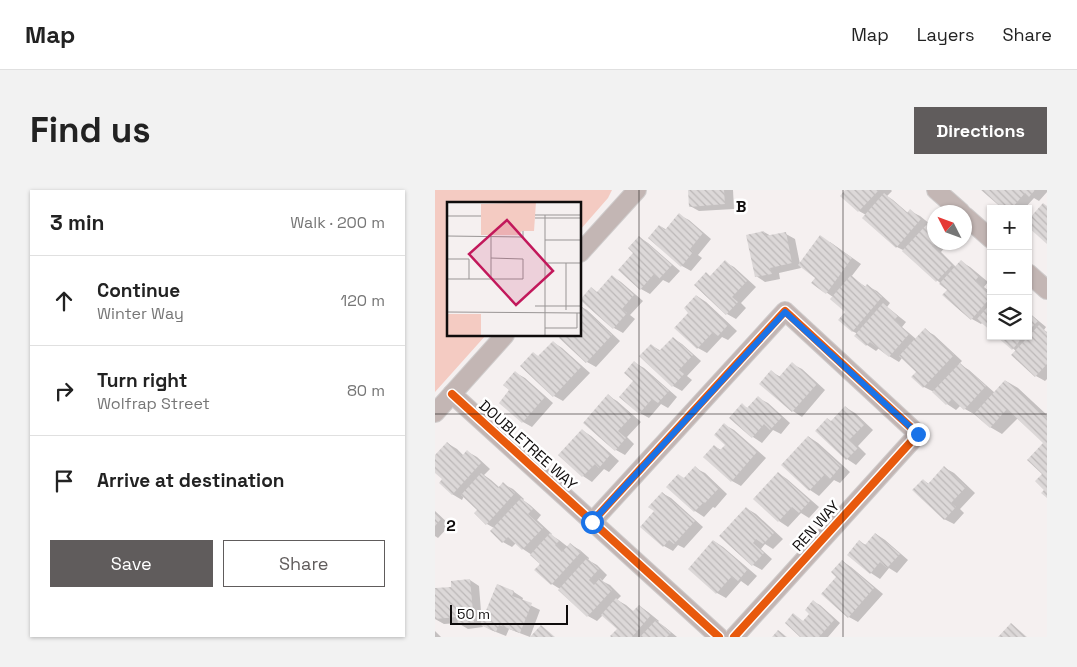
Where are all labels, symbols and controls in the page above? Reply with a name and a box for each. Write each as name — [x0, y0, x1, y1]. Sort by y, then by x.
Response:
text: Map — [25, 19, 75, 50]
text: Map — [851, 23, 889, 46]
text: Layers — [917, 23, 974, 46]
text: Share — [1002, 23, 1052, 46]
button: Directions — [914, 107, 1047, 154]
text: Find us — [30, 108, 151, 152]
text: B — [736, 196, 746, 217]
inset map — [447, 202, 581, 336]
north arrow — [927, 205, 972, 250]
map controls — [987, 205, 1032, 340]
button: + — [987, 205, 1032, 250]
text: 3 min — [50, 209, 105, 236]
text: Walk · 200 m — [290, 212, 385, 233]
button: − — [987, 250, 1032, 295]
text: Continue — [97, 278, 180, 303]
icon: ahead — [50, 287, 78, 315]
text: 120 m — [341, 290, 385, 311]
button: layers — [987, 295, 1032, 340]
text: Winter Way — [97, 303, 184, 324]
text: Turn right — [97, 368, 187, 393]
icon: right — [50, 377, 78, 405]
text: 80 m — [347, 380, 385, 401]
text: Wolfrap Street — [97, 393, 210, 414]
street label: DOUBLETREE WAY — [475, 396, 581, 494]
route end — [907, 423, 930, 446]
icon: arrive — [50, 467, 78, 495]
text: Arrive at destination — [97, 468, 285, 493]
street label: REN WAY — [788, 496, 843, 555]
route start — [581, 511, 604, 534]
text: 2 — [446, 515, 456, 536]
button: Save — [50, 540, 213, 587]
button: Share — [223, 540, 385, 587]
scale bar — [450, 602, 567, 625]
text: 50 m — [457, 605, 490, 623]

